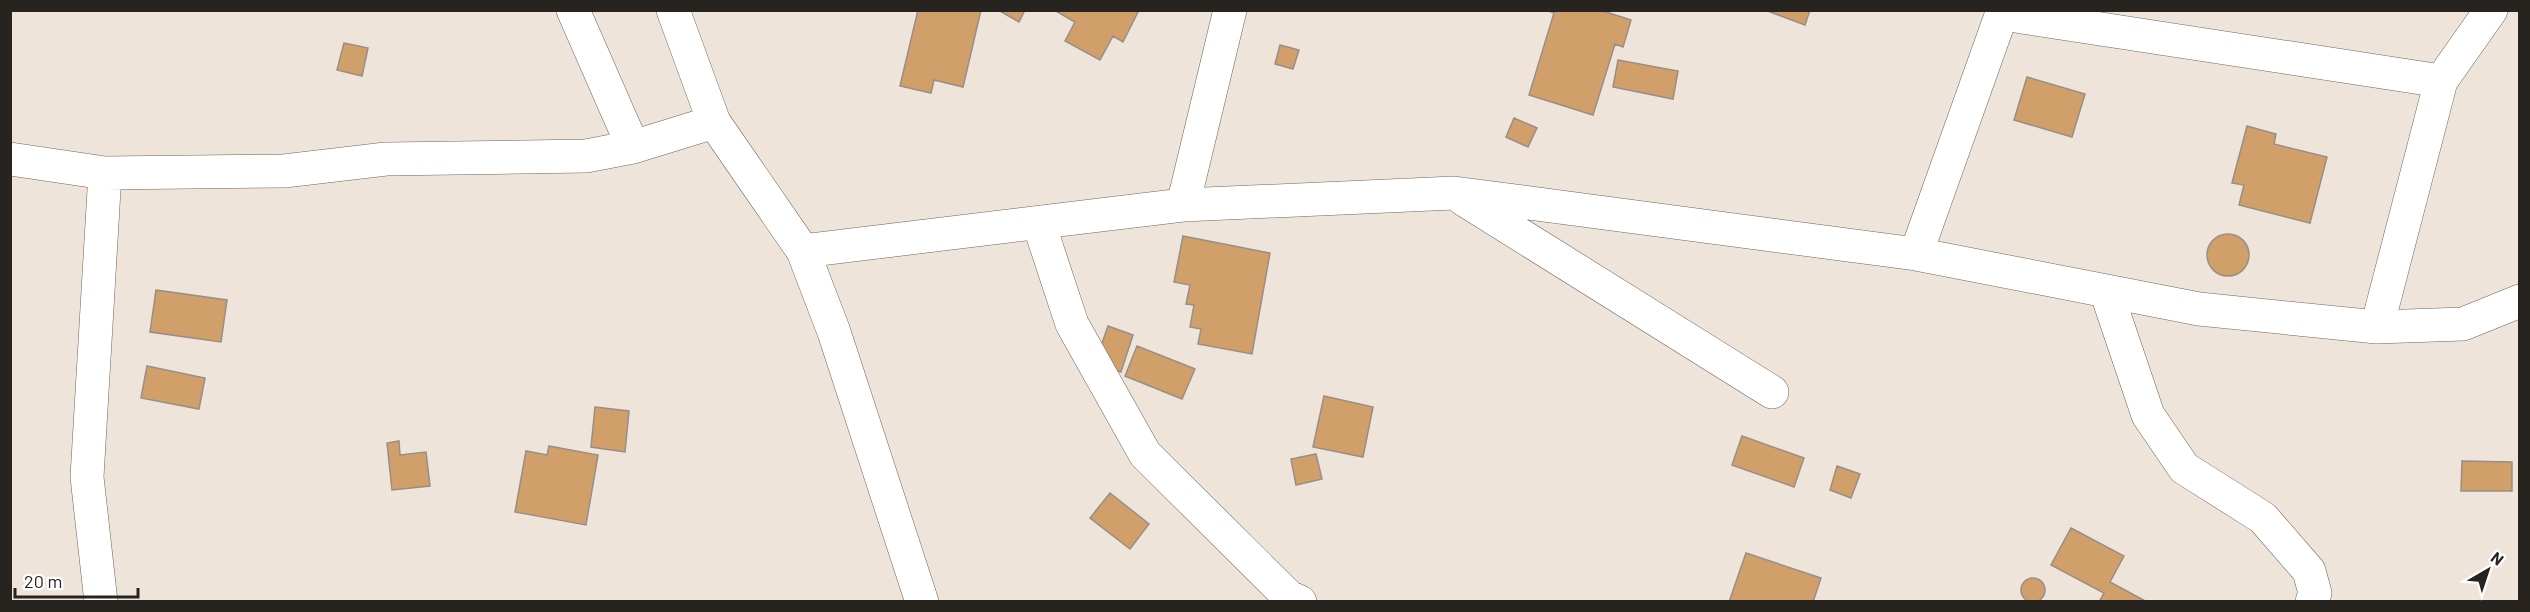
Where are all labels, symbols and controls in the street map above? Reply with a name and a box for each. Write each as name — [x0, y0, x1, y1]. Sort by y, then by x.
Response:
north arrow — [2458, 540, 2518, 600]
text: N — [2488, 547, 2508, 569]
scale bar — [15, 561, 138, 599]
text: 20 m — [24, 570, 62, 592]

